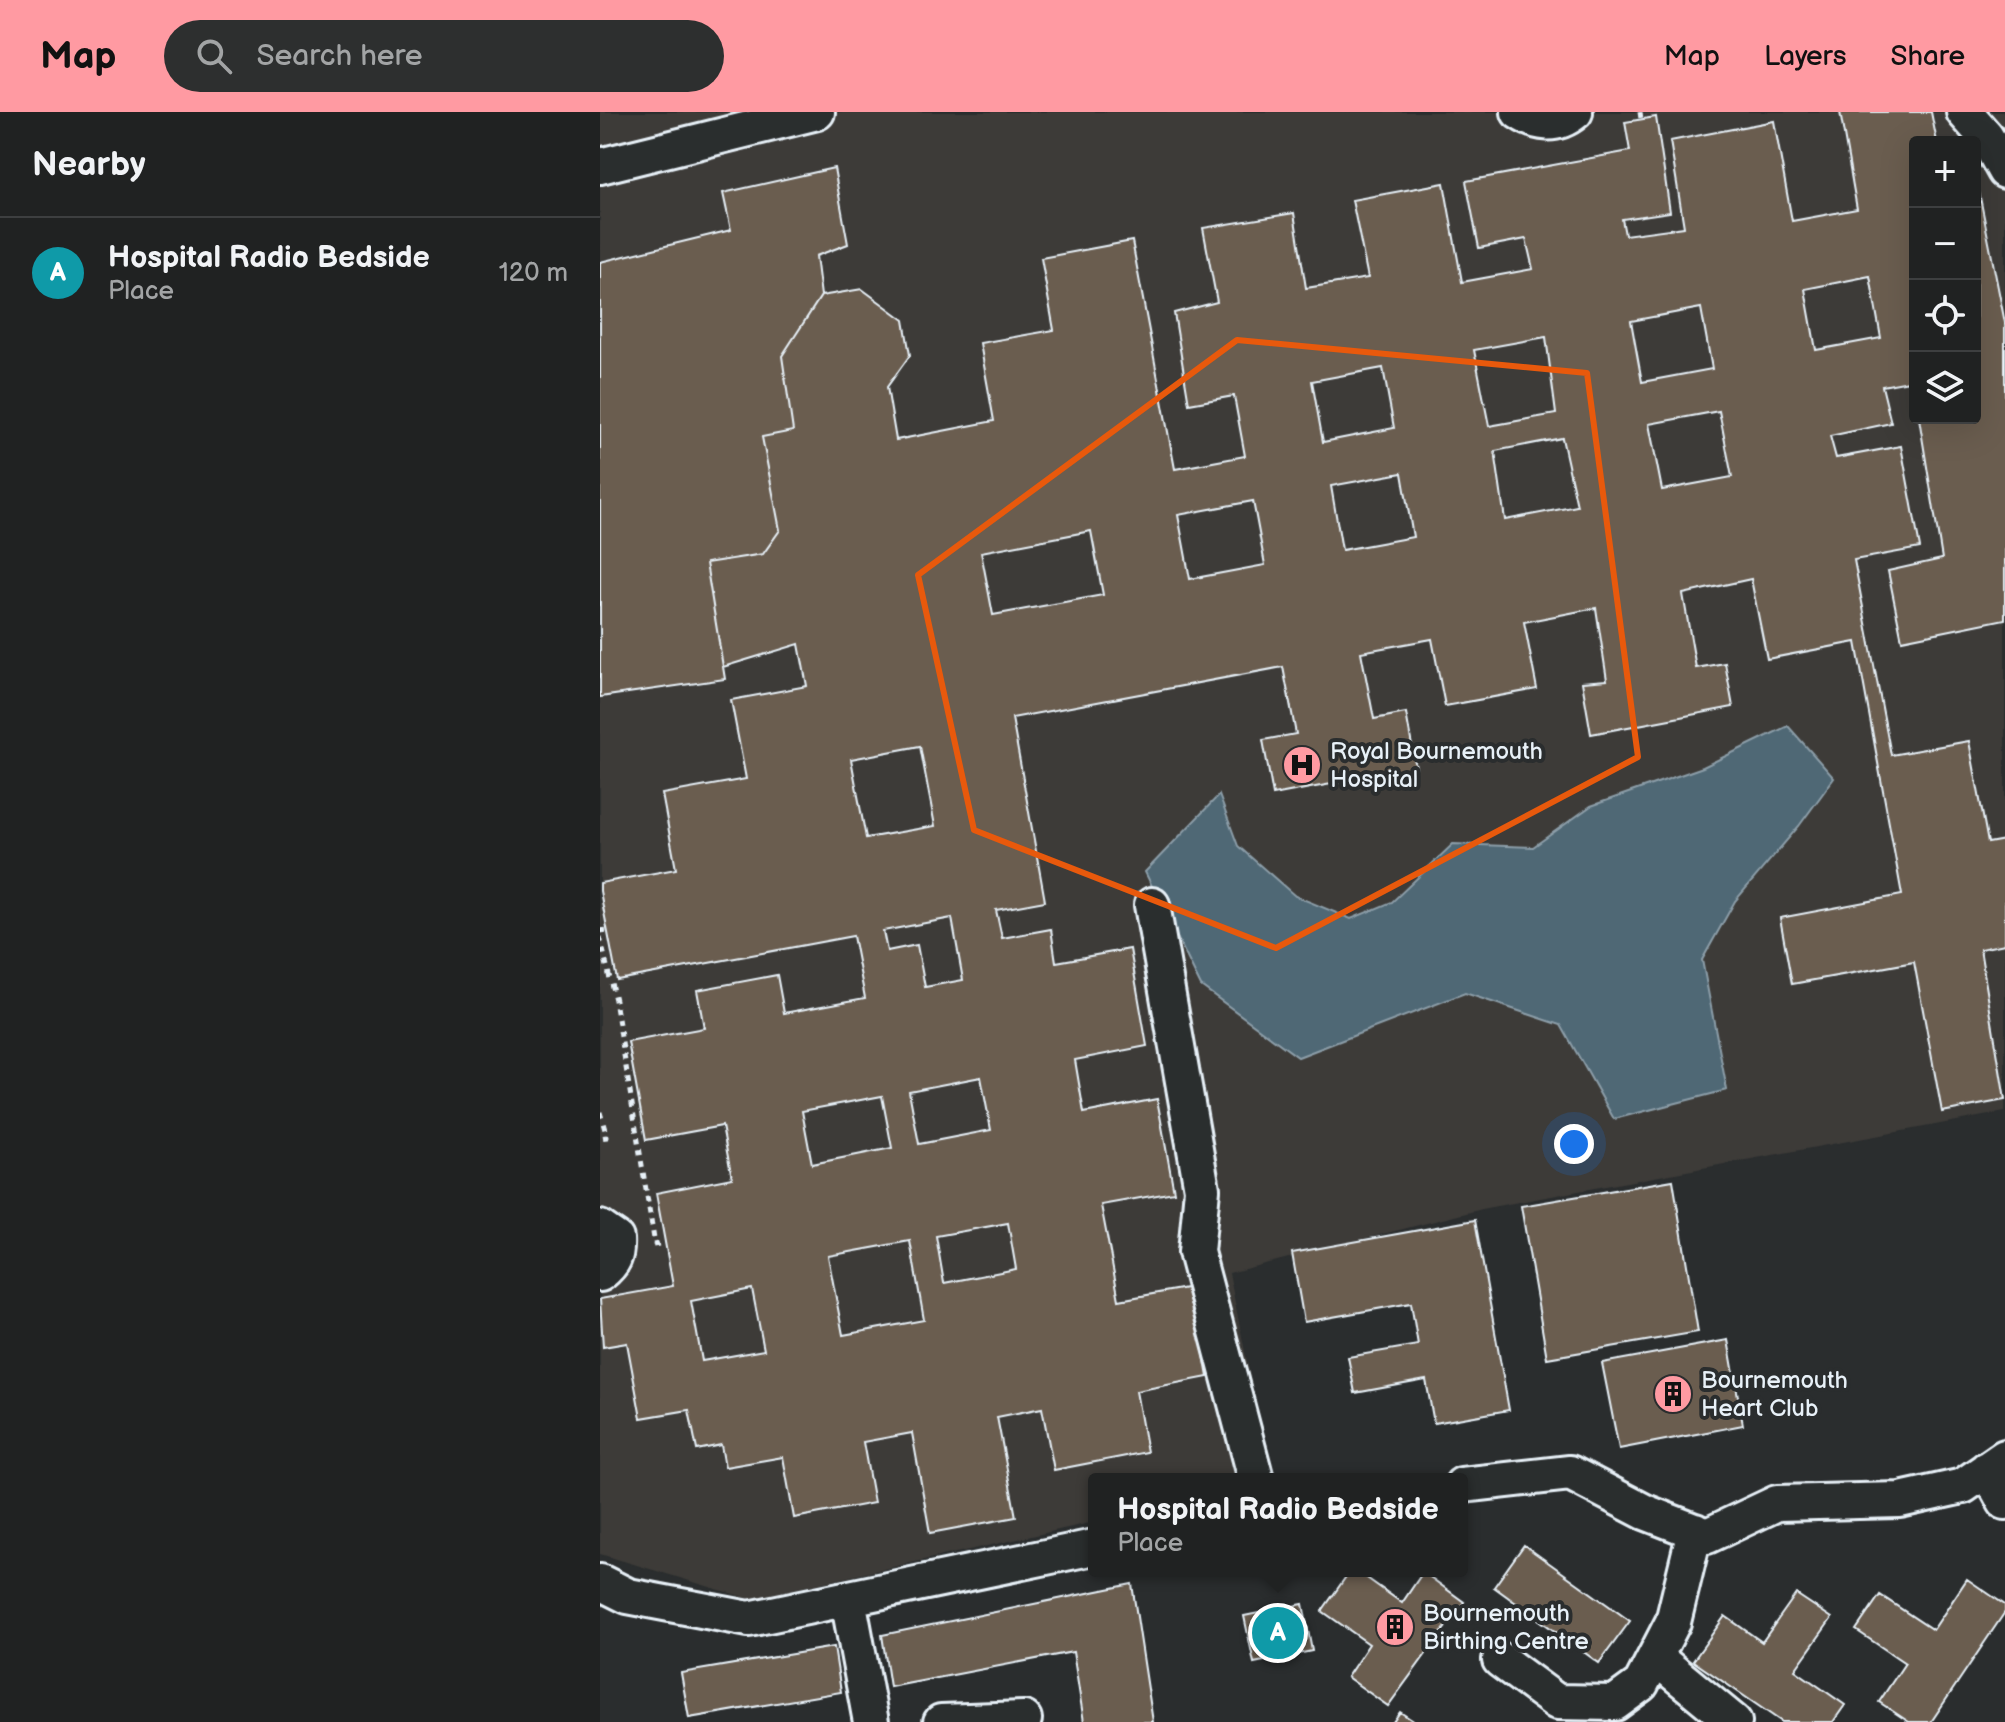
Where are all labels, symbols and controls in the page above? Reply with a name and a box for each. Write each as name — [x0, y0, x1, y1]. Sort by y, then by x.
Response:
search box — [164, 20, 724, 92]
text: Map — [40, 34, 116, 79]
icon: search — [192, 34, 236, 78]
text: Search here — [256, 38, 423, 74]
text: Map — [1664, 40, 1720, 73]
text: Layers — [1764, 40, 1847, 73]
text: Share — [1891, 40, 1965, 73]
map controls — [1909, 136, 1981, 424]
button: + — [1909, 136, 1981, 208]
text: Nearby — [32, 144, 146, 185]
button: − — [1909, 208, 1981, 280]
text: Hospital Radio Bedside — [108, 240, 430, 276]
text: A — [50, 258, 66, 289]
text: 120 m — [499, 258, 568, 289]
text: Place — [108, 276, 174, 307]
button: locate — [1909, 280, 1981, 352]
button: layers — [1909, 352, 1981, 424]
place label: Royal Bournemouth Hospital — [1330, 737, 1543, 794]
hospital icon: Royal Bournemouth Hospital — [1281, 744, 1323, 786]
your location — [1554, 1124, 1594, 1164]
place label: Bournemouth Heart Club — [1701, 1366, 1848, 1423]
building icon: Bournemouth Heart Club — [1652, 1373, 1694, 1415]
popup — [1088, 1473, 1468, 1577]
text: Hospital Radio Bedside — [1117, 1492, 1439, 1528]
text: Place — [1117, 1528, 1183, 1559]
place label: Bournemouth Birthing Centre — [1423, 1599, 1589, 1656]
pin: A — [1252, 1603, 1304, 1663]
building icon: Bournemouth Birthing Centre — [1374, 1606, 1416, 1648]

